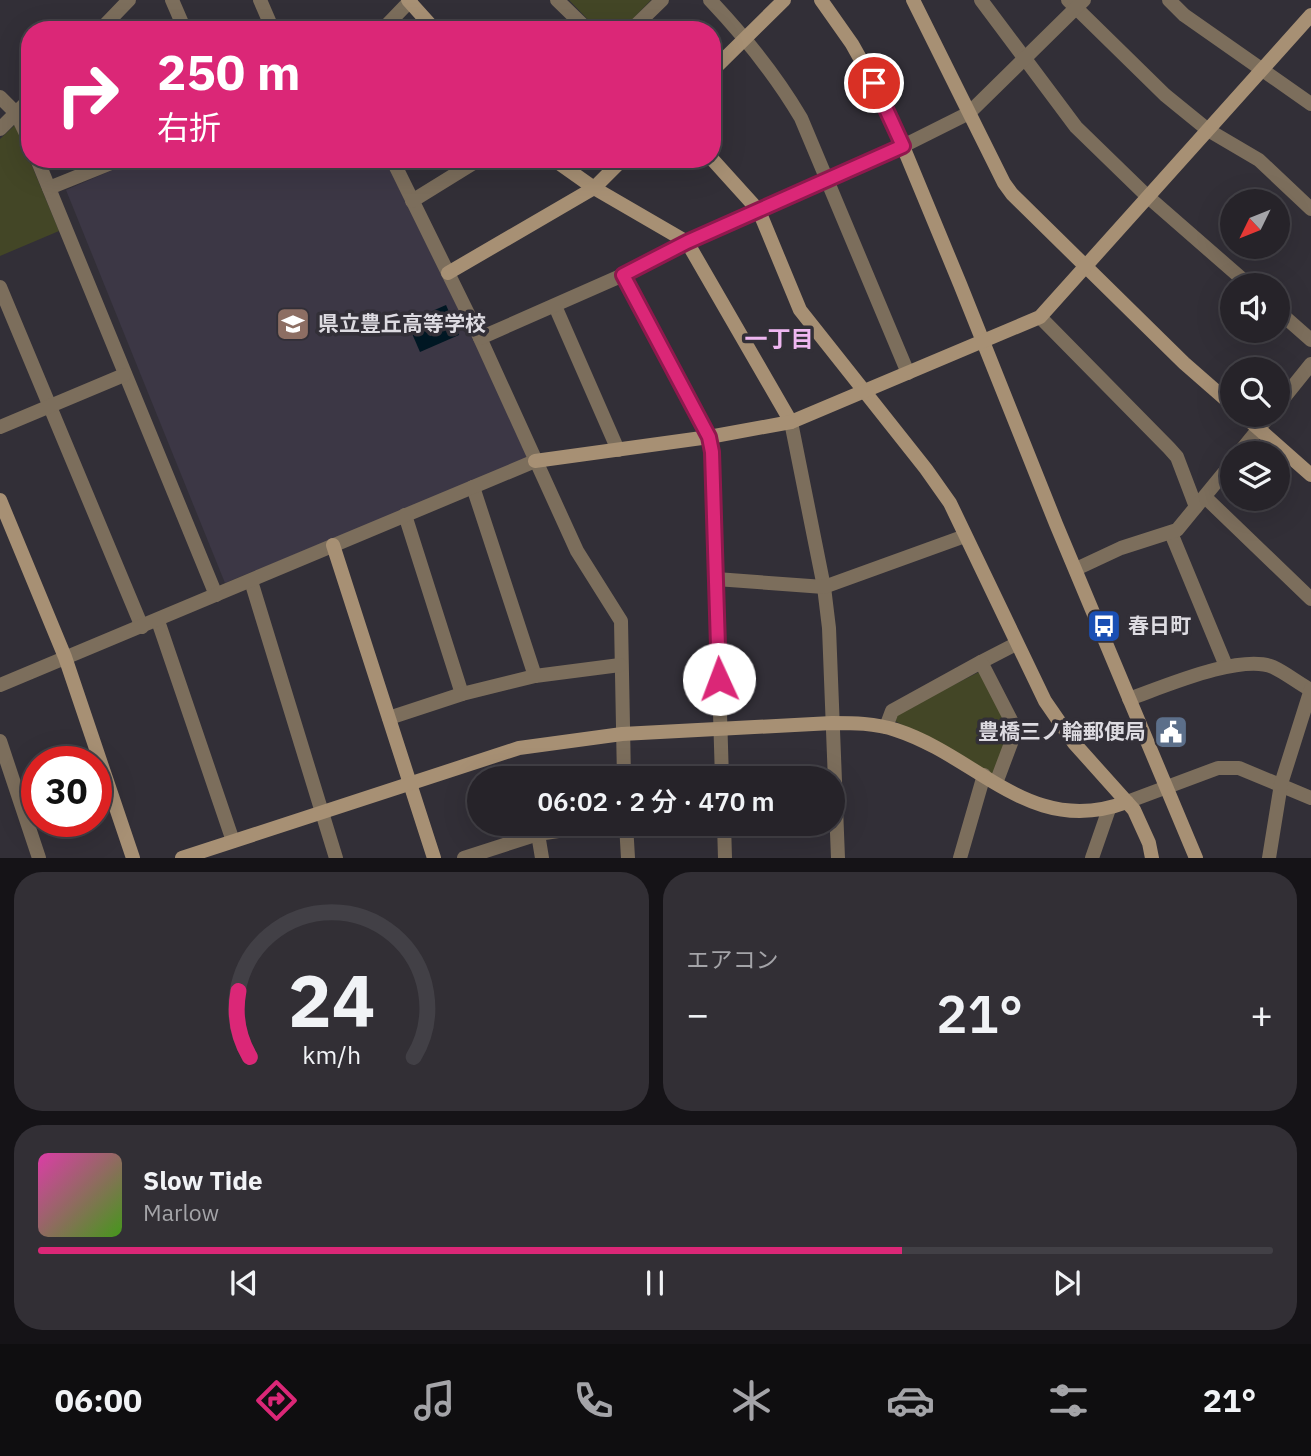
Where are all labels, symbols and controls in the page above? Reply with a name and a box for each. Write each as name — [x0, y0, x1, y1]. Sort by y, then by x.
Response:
text: 250 m — [157, 40, 301, 103]
icon: right — [42, 49, 133, 140]
pin — [844, 53, 904, 113]
icon: arrive — [855, 64, 893, 102]
text: 右折 — [157, 106, 221, 148]
north arrow — [1220, 189, 1290, 259]
map controls — [1220, 189, 1290, 511]
button: sound — [1220, 273, 1290, 343]
school or university icon: 県立豊丘高等学校 — [274, 305, 312, 343]
place label: 県立豊丘高等学校 — [318, 309, 486, 337]
district label: 一丁目 — [745, 323, 814, 353]
button: search — [1220, 357, 1290, 427]
button: layers — [1220, 441, 1290, 511]
bus stop icon: 春日町 — [1085, 607, 1123, 645]
place label: 春日町 — [1128, 611, 1191, 639]
position arrow — [682, 642, 756, 716]
public building icon: 豊橋三ノ輪郵便局 — [1152, 713, 1190, 751]
place label: 豊橋三ノ輪郵便局 — [978, 717, 1146, 745]
speed limit sign: 30 — [21, 746, 112, 837]
text: 06:02 · 2 分 · 470 m — [537, 784, 775, 818]
text: エアコン — [687, 944, 779, 974]
text: 24 — [288, 953, 375, 1048]
text: 21° — [936, 980, 1023, 1047]
text: − — [687, 989, 709, 1038]
text: + — [1250, 989, 1273, 1038]
text: km/h — [302, 1038, 361, 1071]
text: Slow Tide — [143, 1163, 263, 1197]
text: Marlow — [143, 1197, 219, 1227]
icon: previous — [225, 1264, 263, 1302]
icon: pause — [636, 1264, 674, 1302]
icon: next — [1048, 1264, 1086, 1302]
icon: directions — [252, 1376, 301, 1425]
icon: music — [410, 1376, 459, 1425]
icon: phone — [569, 1376, 618, 1425]
icon: climate — [727, 1376, 776, 1425]
icon: car — [886, 1376, 935, 1425]
icon: filters — [1044, 1376, 1093, 1425]
text: 06:00 — [55, 1379, 142, 1421]
text: 21° — [1203, 1379, 1256, 1421]

